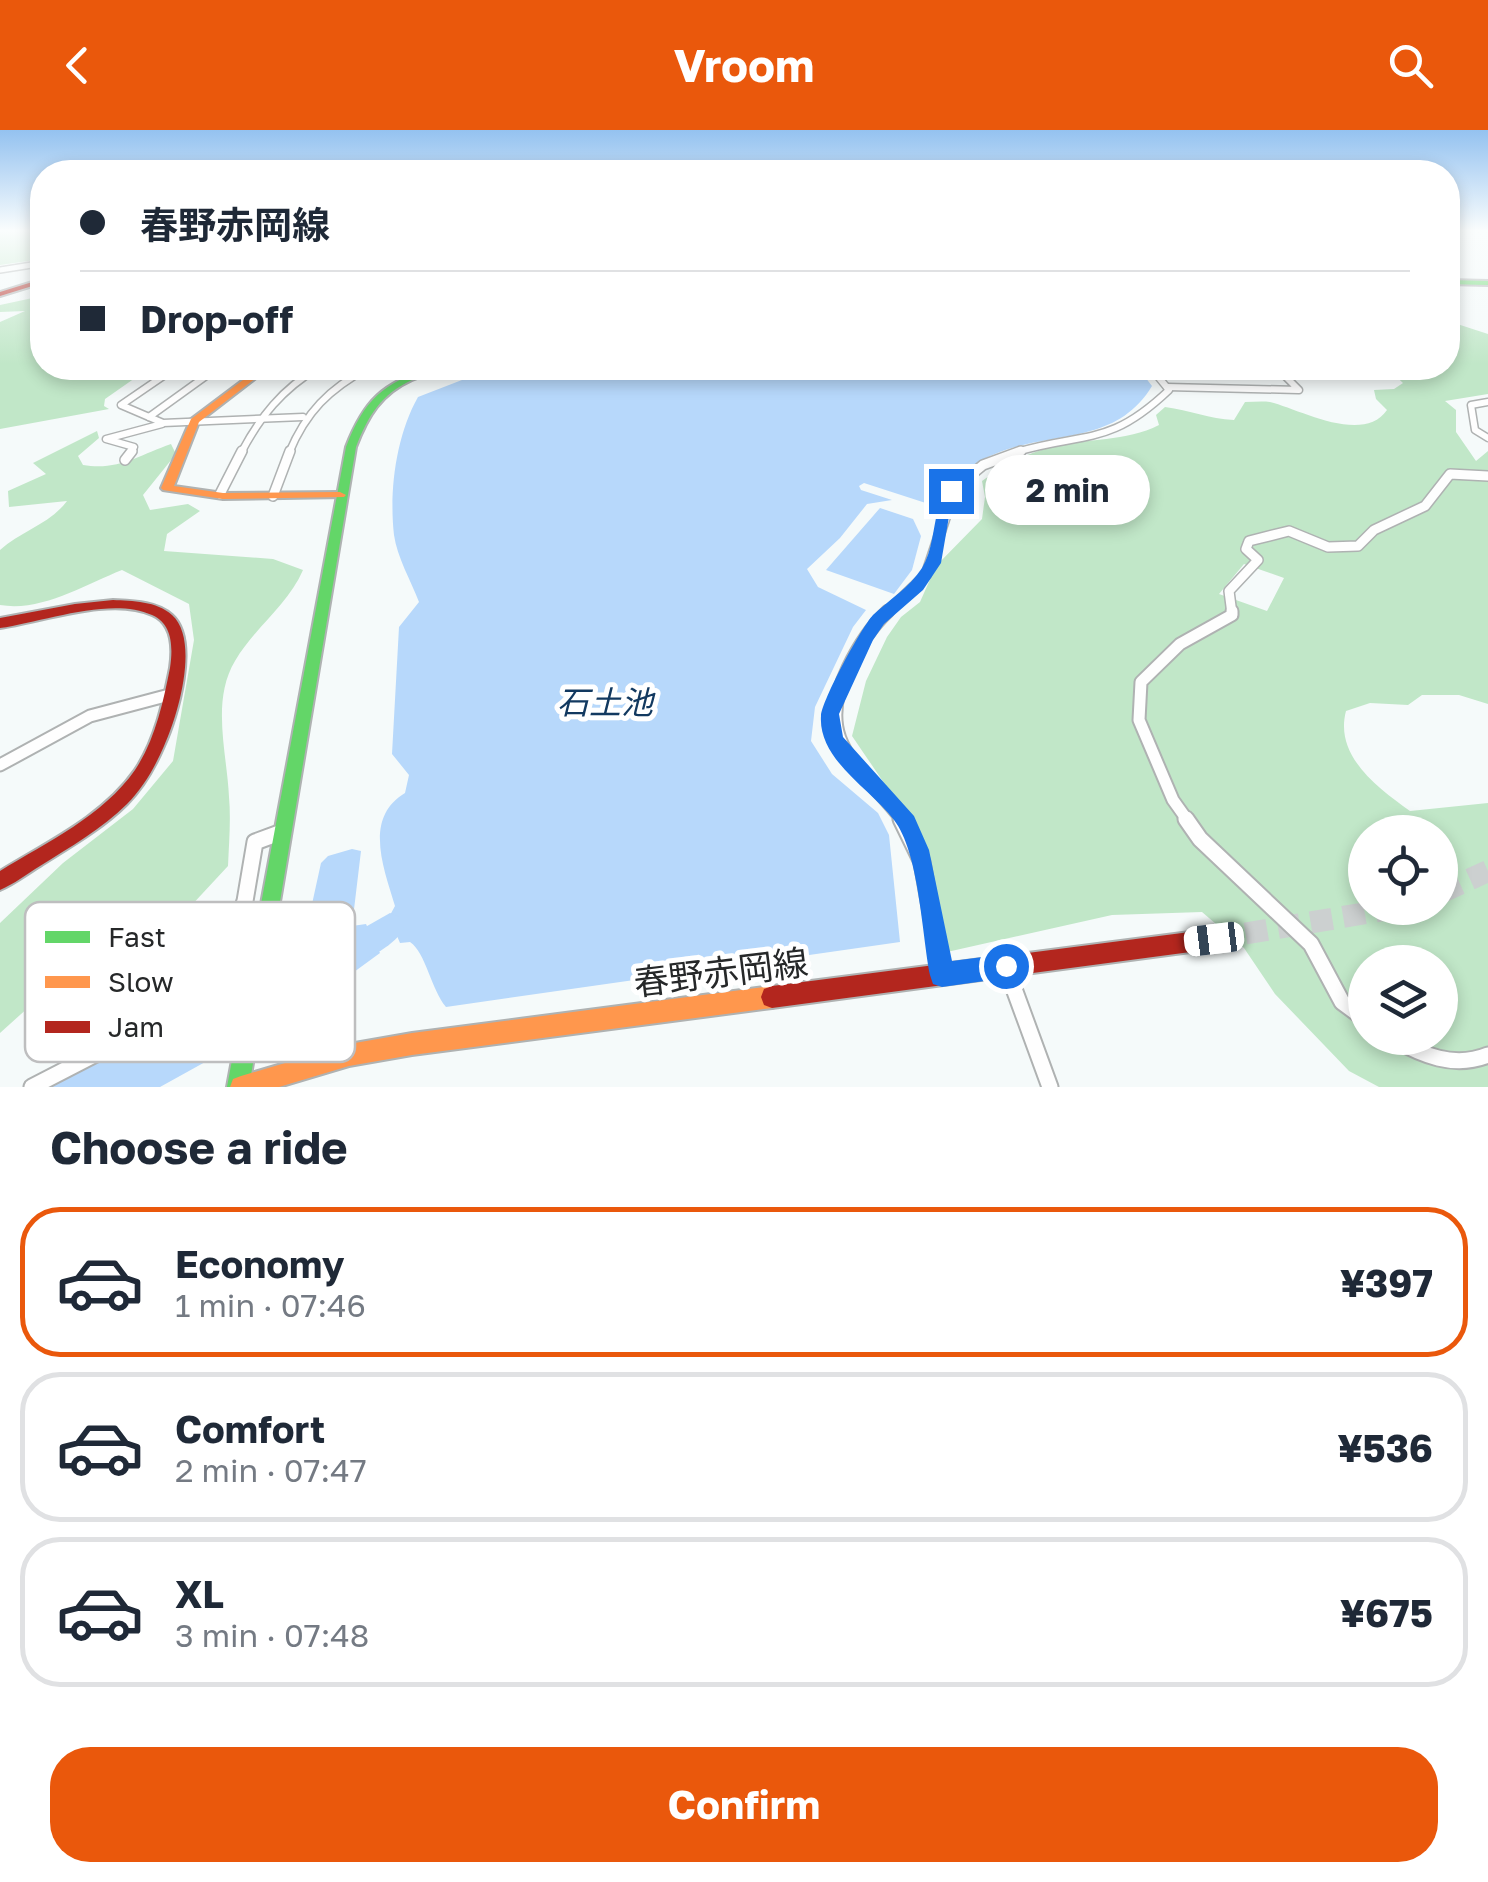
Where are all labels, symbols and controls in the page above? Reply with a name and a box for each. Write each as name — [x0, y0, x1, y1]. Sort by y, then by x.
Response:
icon: back — [50, 38, 105, 93]
text: Vroom — [674, 38, 814, 92]
icon: search — [1383, 38, 1438, 93]
text: 春野赤岡線 — [140, 202, 330, 247]
text: Drop-off — [140, 296, 293, 341]
callout: 2 min — [986, 456, 1151, 526]
route end — [929, 469, 974, 514]
text: 2 min — [1026, 471, 1109, 509]
water label: 石土池 — [557, 683, 656, 721]
map controls — [1348, 815, 1458, 1055]
button: locate — [1348, 815, 1458, 925]
legend — [25, 902, 355, 1062]
text: Fast — [108, 920, 166, 953]
car — [1182, 920, 1246, 958]
street label: 春野赤岡線 — [631, 940, 810, 1004]
route start — [984, 944, 1029, 989]
button: layers — [1348, 945, 1458, 1055]
text: Slow — [108, 965, 174, 998]
text: Jam — [108, 1010, 164, 1043]
text: Choose a ride — [50, 1120, 348, 1174]
icon: car — [55, 1237, 145, 1327]
text: Economy — [175, 1241, 344, 1286]
text: ¥397 — [1340, 1260, 1433, 1305]
text: 1 min · 07:46 — [175, 1286, 366, 1324]
icon: car — [55, 1402, 145, 1492]
text: Comfort — [175, 1406, 325, 1451]
text: ¥536 — [1337, 1425, 1433, 1470]
text: 2 min · 07:47 — [175, 1451, 367, 1489]
icon: car — [55, 1567, 145, 1657]
text: XL — [175, 1571, 224, 1616]
text: ¥675 — [1340, 1590, 1433, 1635]
text: 3 min · 07:48 — [175, 1616, 369, 1654]
button: Confirm — [50, 1747, 1438, 1862]

